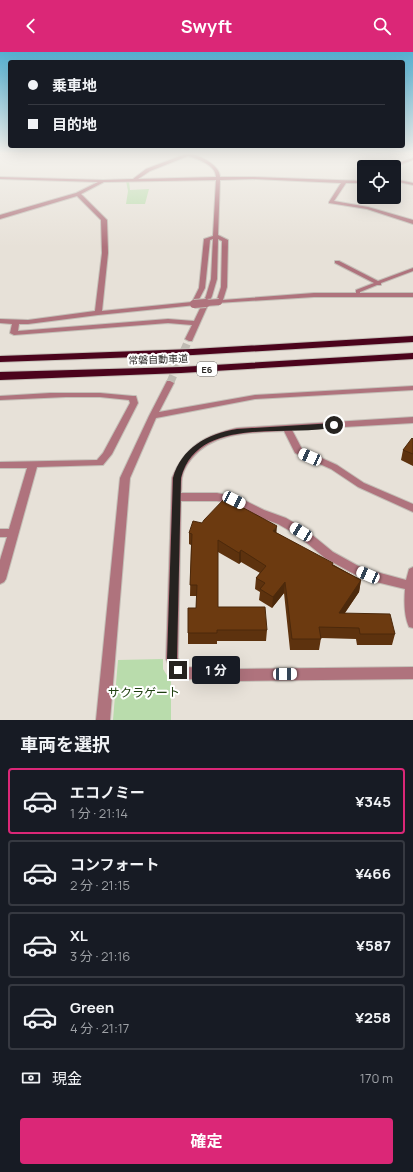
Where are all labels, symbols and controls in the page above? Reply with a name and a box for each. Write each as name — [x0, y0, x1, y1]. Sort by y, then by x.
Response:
text: Swyft — [181, 14, 232, 38]
icon: back — [20, 15, 42, 37]
icon: search — [371, 15, 393, 37]
text: 乗車地 — [52, 75, 97, 96]
text: 目的地 — [52, 114, 97, 135]
map controls — [357, 160, 401, 204]
button: locate — [357, 160, 401, 204]
street label: 常磐自動車道 — [128, 351, 188, 367]
road number: E6 — [197, 362, 217, 376]
route start — [325, 416, 343, 434]
car — [297, 447, 323, 467]
car — [221, 489, 247, 511]
car — [288, 521, 314, 543]
car — [355, 565, 381, 585]
callout: 1 分 — [192, 656, 240, 684]
route end — [169, 661, 187, 679]
text: 1 分 — [205, 661, 227, 679]
car — [273, 668, 297, 680]
park label: サクラゲート — [108, 684, 180, 701]
text: 車両を選択 — [20, 732, 110, 756]
text: エコノミー — [70, 782, 145, 803]
icon: car — [22, 783, 58, 819]
text: ¥345 — [355, 791, 391, 812]
text: 1 分 · 21:14 — [70, 804, 128, 822]
text: コンフォート — [70, 854, 160, 875]
icon: car — [22, 855, 58, 891]
text: ¥466 — [355, 863, 391, 884]
text: 2 分 · 21:15 — [70, 876, 130, 894]
text: XL — [70, 925, 88, 946]
icon: car — [22, 927, 58, 963]
text: ¥587 — [356, 935, 391, 956]
text: 3 分 · 21:16 — [70, 947, 130, 965]
text: Green — [70, 997, 114, 1018]
icon: car — [22, 999, 58, 1035]
text: ¥258 — [355, 1007, 391, 1028]
text: 4 分 · 21:17 — [70, 1019, 129, 1037]
icon: cash — [20, 1067, 42, 1089]
text: 現金 — [52, 1068, 82, 1089]
text: 170 m — [360, 1069, 393, 1087]
button: 確定 — [20, 1118, 393, 1164]

